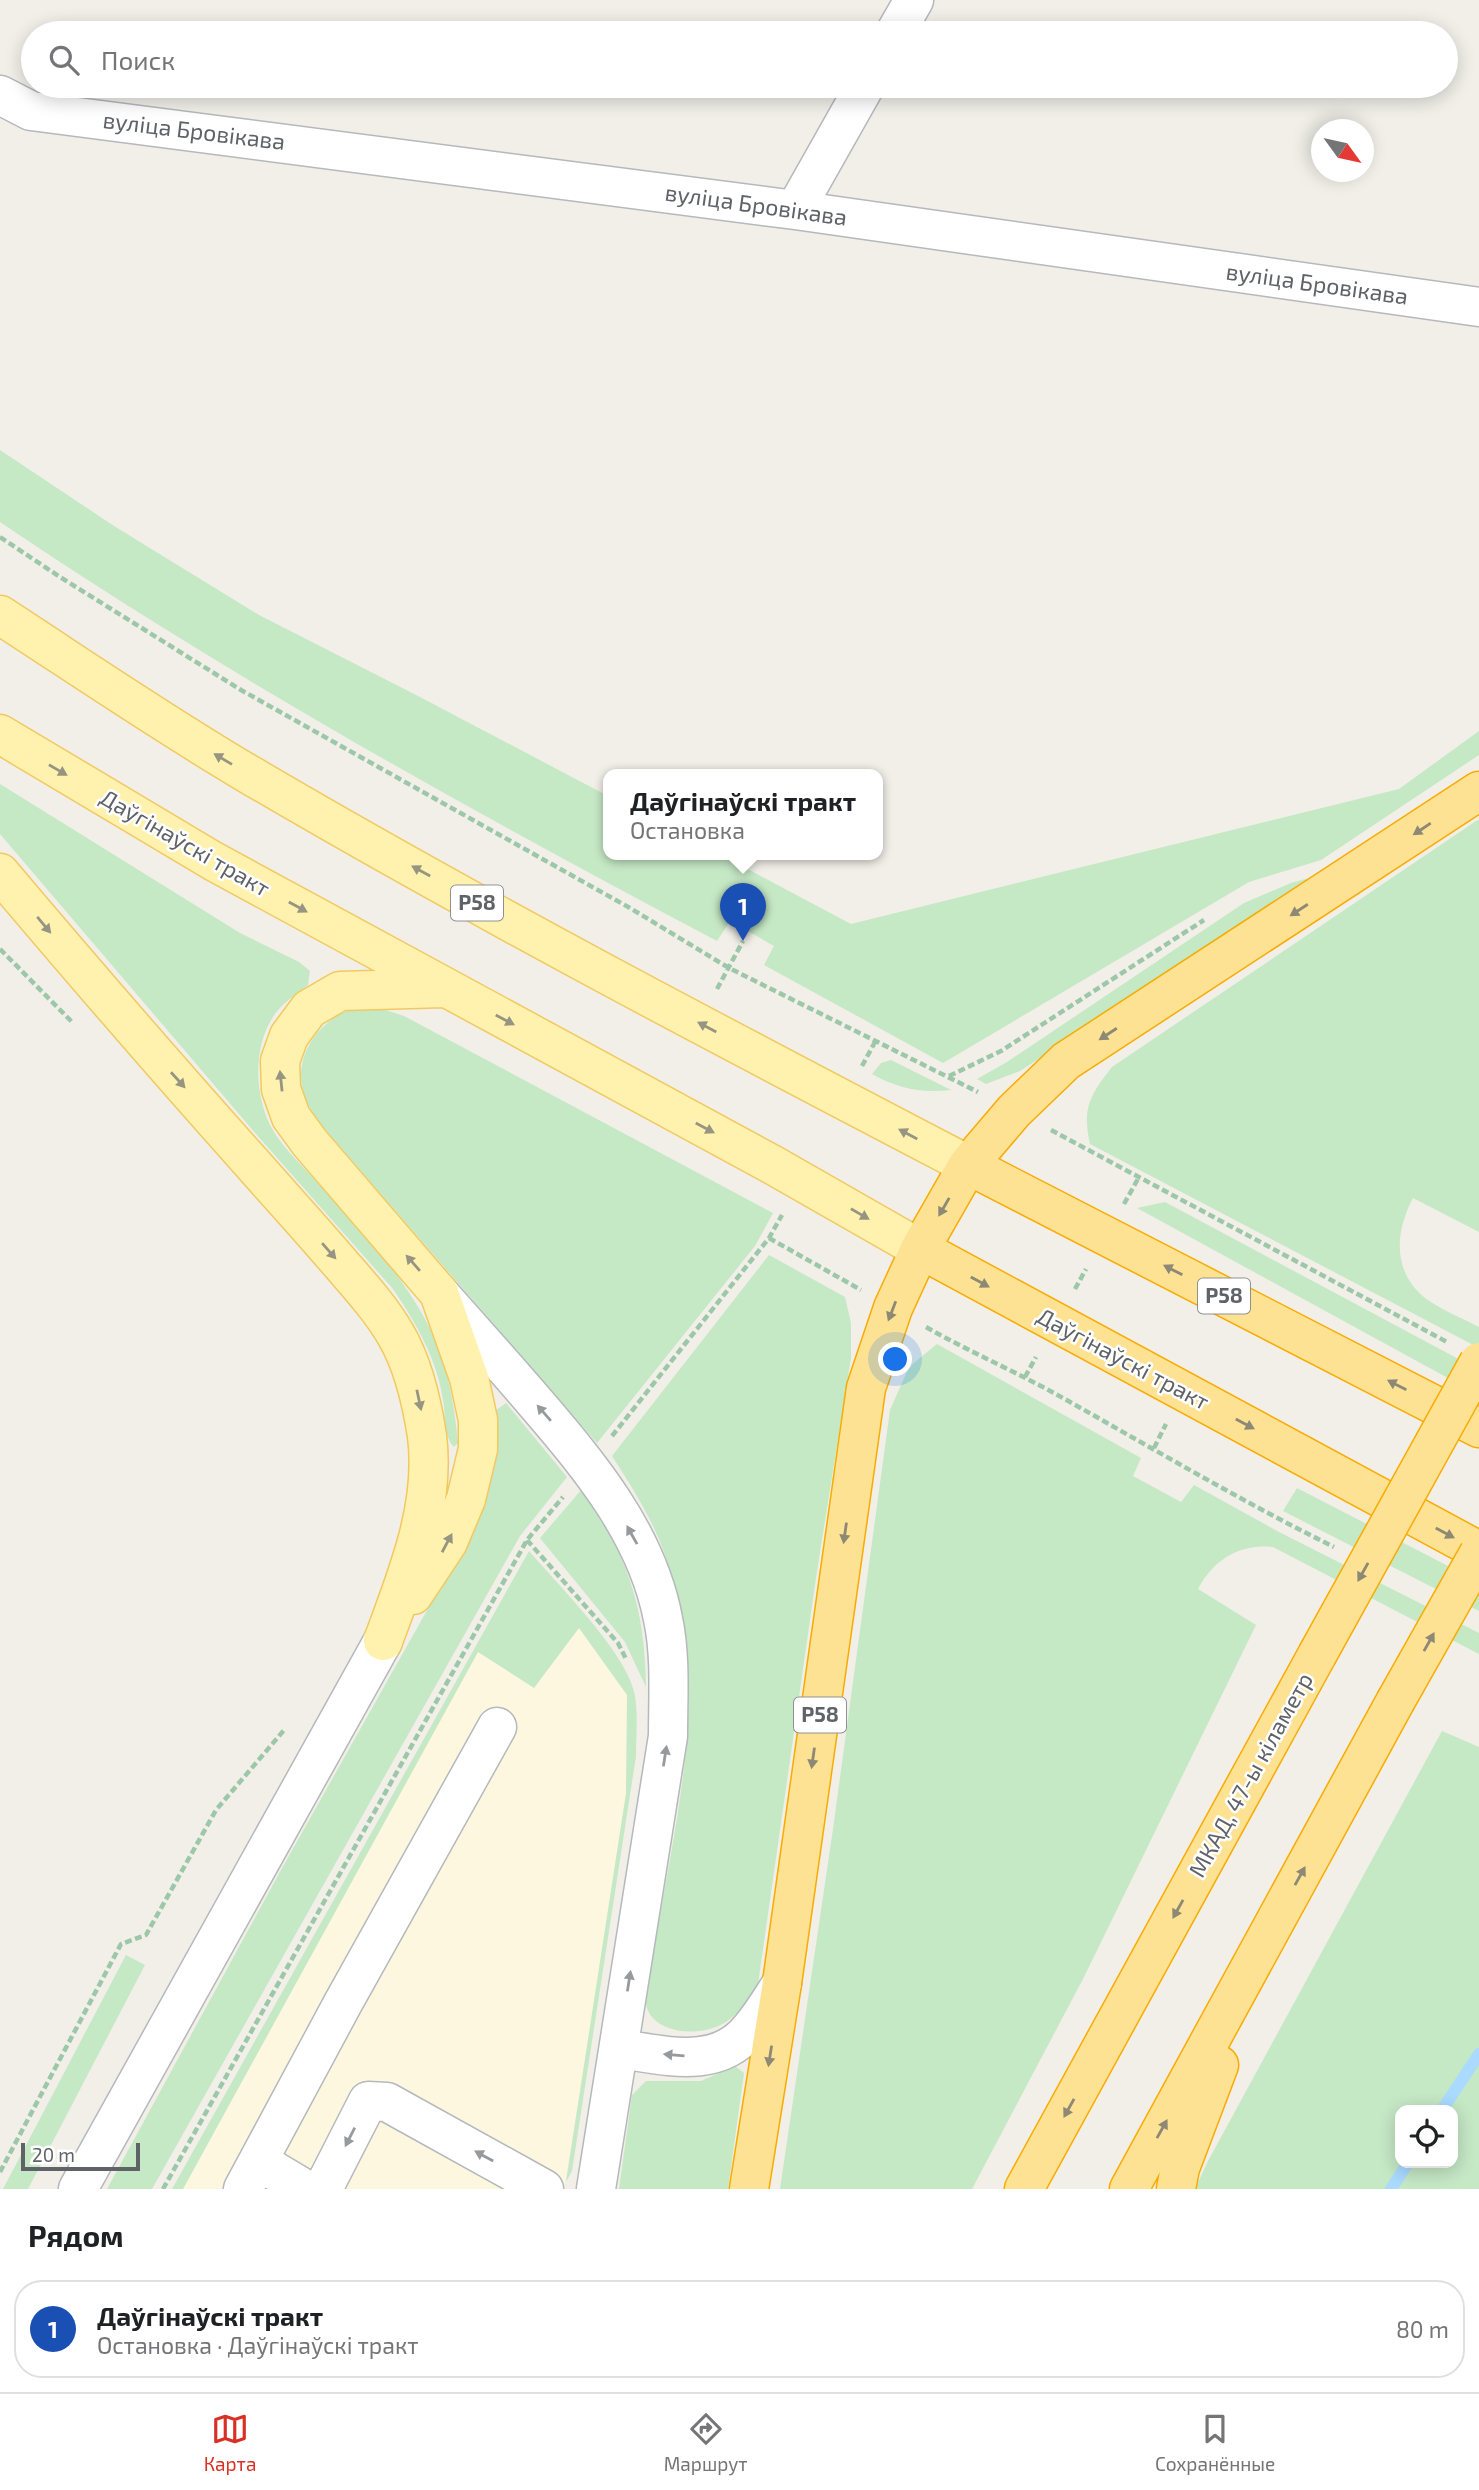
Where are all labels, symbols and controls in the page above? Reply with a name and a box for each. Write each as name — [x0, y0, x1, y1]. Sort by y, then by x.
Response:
search box — [21, 21, 1458, 98]
icon: search — [45, 41, 83, 79]
text: Поиск — [101, 44, 175, 75]
street label: вуліца Бровікава — [101, 105, 287, 156]
north arrow — [1311, 119, 1374, 182]
street label: вуліца Бровікава — [663, 177, 849, 232]
street label: вуліца Бровікава — [1224, 256, 1410, 311]
one-way arrow — [214, 752, 233, 765]
one-way arrow — [49, 763, 68, 776]
popup — [603, 769, 883, 860]
street label: Даўгінаўскі тракт — [95, 782, 275, 903]
text: Даўгінаўскі тракт — [630, 785, 856, 816]
text: Остановка — [630, 816, 745, 844]
one-way arrow — [1413, 822, 1431, 836]
one-way arrow — [411, 865, 430, 877]
pin: 1 — [720, 883, 766, 941]
road number: Р58 — [451, 886, 503, 920]
one-way arrow — [288, 901, 308, 913]
one-way arrow — [1289, 904, 1309, 917]
one-way arrow — [36, 916, 51, 933]
one-way arrow — [495, 1014, 515, 1026]
one-way arrow — [697, 1021, 716, 1033]
one-way arrow — [1098, 1027, 1117, 1040]
one-way arrow — [276, 1070, 287, 1092]
one-way arrow — [170, 1072, 185, 1089]
one-way arrow — [695, 1122, 715, 1134]
one-way arrow — [897, 1128, 917, 1140]
one-way arrow — [938, 1197, 950, 1217]
one-way arrow — [850, 1208, 869, 1220]
one-way arrow — [321, 1242, 336, 1259]
one-way arrow — [405, 1254, 421, 1272]
one-way arrow — [1163, 1264, 1182, 1276]
one-way arrow — [970, 1276, 989, 1288]
road number: Р58 — [1198, 1278, 1250, 1314]
one-way arrow — [886, 1301, 897, 1322]
street label: Даўгінаўскі тракт — [1032, 1301, 1214, 1416]
your location — [878, 1342, 912, 1376]
one-way arrow — [1386, 1380, 1406, 1392]
one-way arrow — [413, 1389, 424, 1411]
one-way arrow — [536, 1404, 552, 1422]
one-way arrow — [1235, 1419, 1255, 1430]
one-way arrow — [840, 1522, 851, 1544]
one-way arrow — [626, 1526, 638, 1545]
one-way arrow — [1435, 1527, 1455, 1539]
one-way arrow — [441, 1533, 453, 1552]
one-way arrow — [1357, 1562, 1369, 1582]
one-way arrow — [1423, 1633, 1435, 1652]
street label: МКАД, 47-ы кіламетр — [1182, 1667, 1318, 1882]
road number: Р58 — [794, 1698, 846, 1732]
one-way arrow — [660, 1745, 671, 1767]
one-way arrow — [808, 1747, 819, 1769]
one-way arrow — [1294, 1867, 1306, 1886]
one-way arrow — [1172, 1899, 1184, 1918]
one-way arrow — [624, 1970, 635, 1992]
one-way arrow — [764, 2045, 775, 2067]
one-way arrow — [663, 2050, 685, 2061]
one-way arrow — [1063, 2098, 1075, 2118]
map controls — [1395, 2105, 1458, 2168]
button: locate — [1395, 2105, 1458, 2168]
one-way arrow — [1156, 2119, 1168, 2139]
one-way arrow — [344, 2127, 356, 2147]
scale bar — [21, 2140, 140, 2172]
text: 20 m — [32, 2143, 75, 2166]
one-way arrow — [475, 2150, 494, 2162]
text: Рядом — [28, 2217, 124, 2253]
text: Даўгінаўскі тракт — [97, 2300, 323, 2331]
text: 1 — [48, 2315, 58, 2343]
text: 80 m — [1396, 2315, 1449, 2343]
text: Остановка · Даўгінаўскі тракт — [97, 2331, 419, 2359]
tab: Карта — [204, 2410, 256, 2475]
tab: Маршрут — [664, 2410, 748, 2475]
tab: Сохранённые — [1155, 2410, 1275, 2475]

